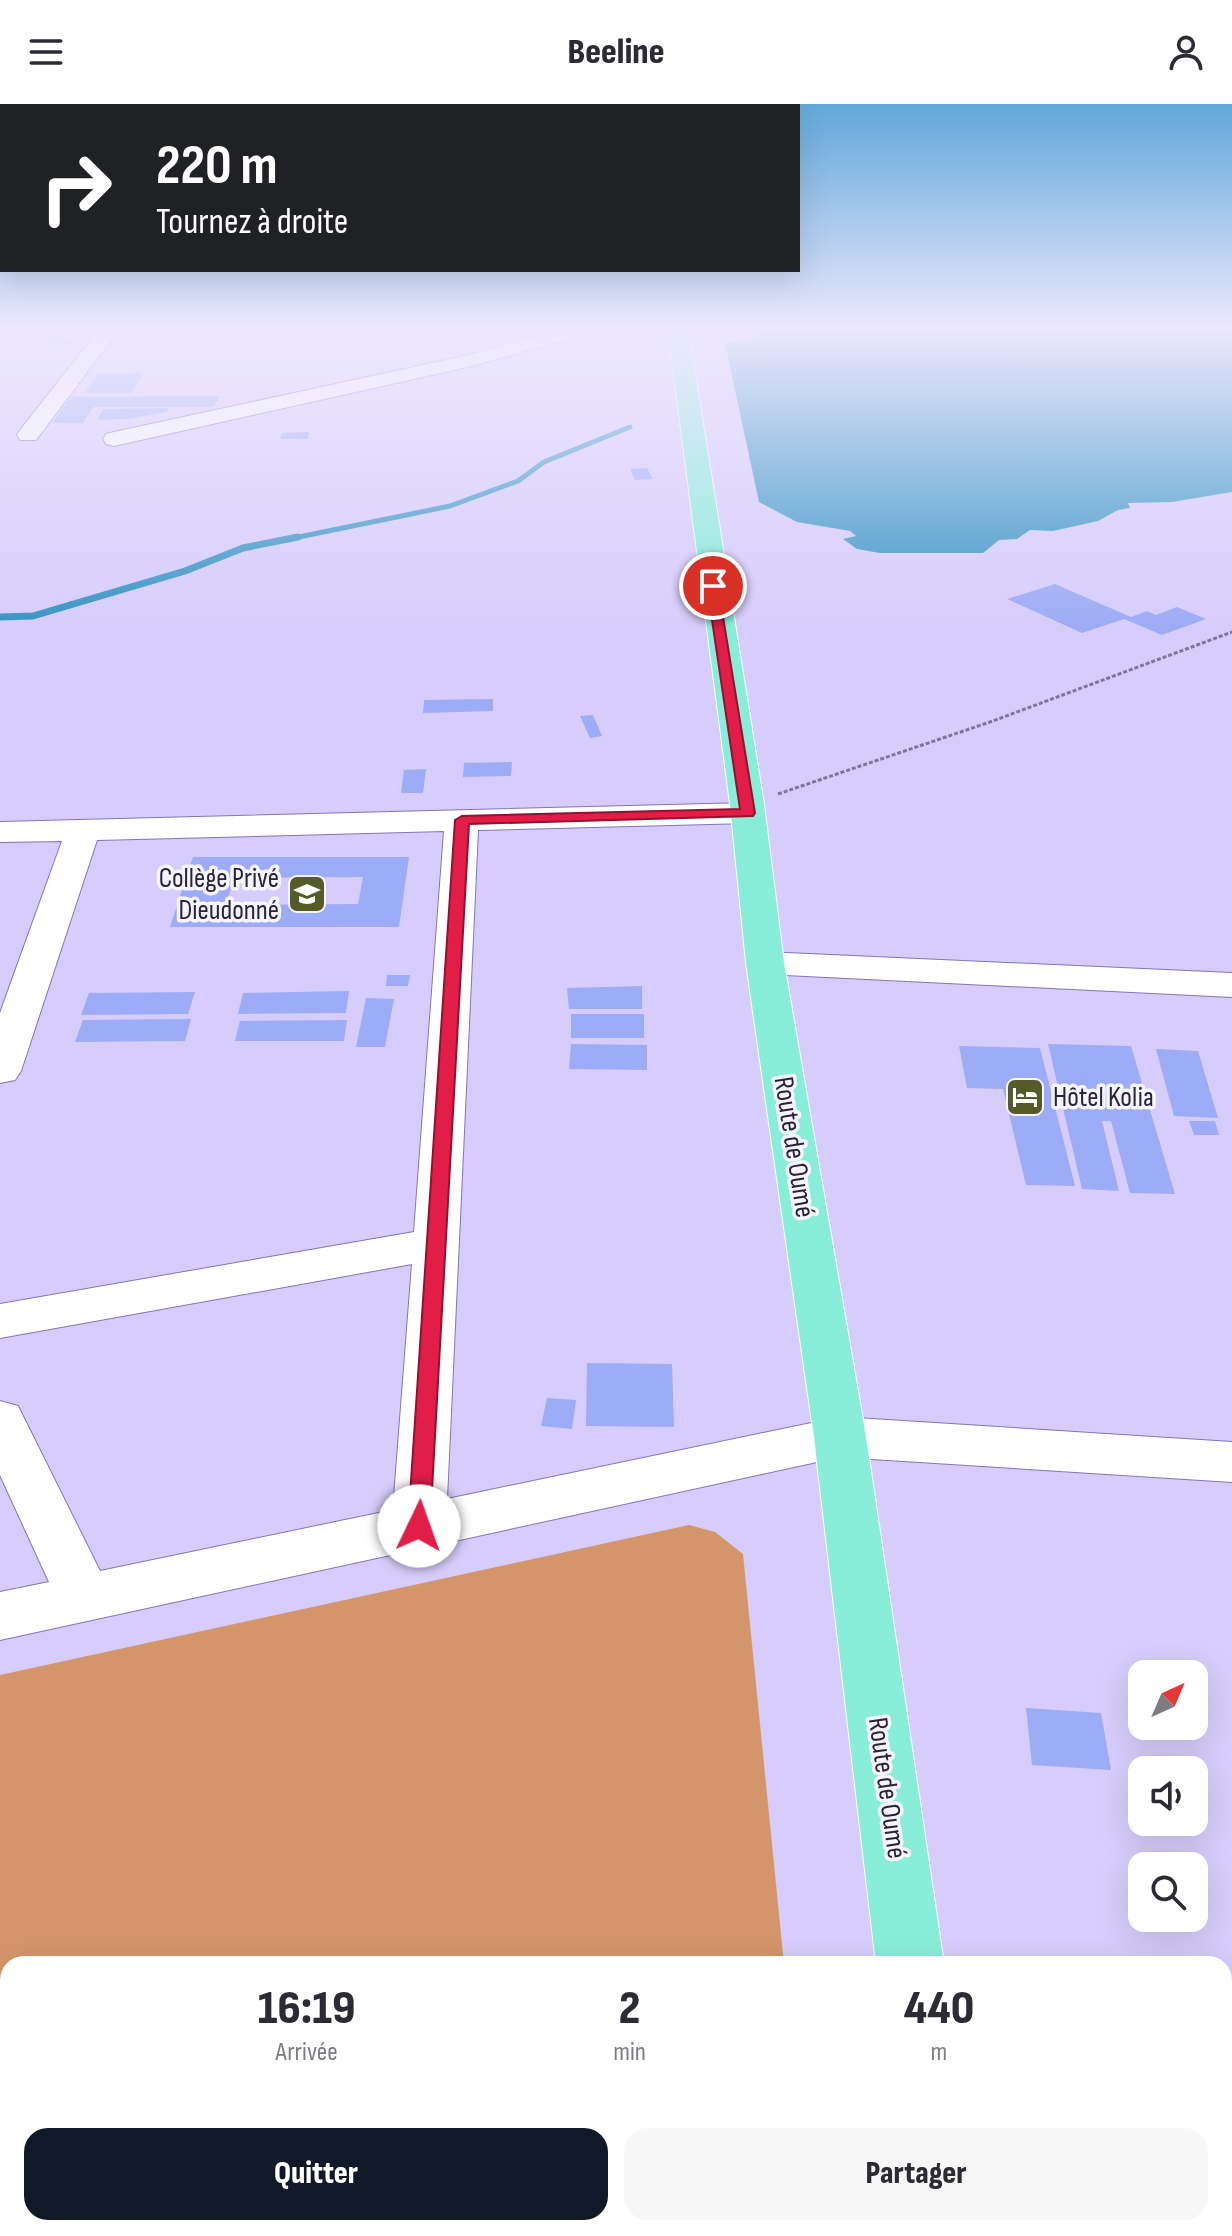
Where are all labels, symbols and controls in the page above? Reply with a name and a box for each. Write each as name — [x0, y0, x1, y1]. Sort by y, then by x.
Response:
icon: menu — [24, 30, 68, 74]
icon: person — [1164, 30, 1208, 74]
text: Beeline — [568, 31, 664, 74]
text: 220 m — [156, 133, 278, 200]
icon: right — [24, 136, 128, 240]
text: Tournez à droite — [156, 201, 348, 244]
pin — [679, 552, 747, 620]
icon: arrive — [691, 564, 735, 608]
place label: Collège Privé Dieudonné — [159, 862, 279, 927]
school or university icon: Collège Privé Dieudonné — [286, 873, 328, 915]
street label: Route de Oumé — [767, 1074, 821, 1220]
hotel icon: Hôtel Kolia — [1004, 1076, 1046, 1118]
place label: Hôtel Kolia — [1053, 1081, 1154, 1114]
position arrow — [377, 1484, 461, 1568]
north arrow — [1128, 1660, 1208, 1740]
map controls — [1128, 1660, 1208, 1932]
street label: Route de Oumé — [861, 1715, 913, 1861]
button: sound — [1128, 1756, 1208, 1836]
button: search — [1128, 1852, 1208, 1932]
text: 16:19 — [258, 1980, 355, 2037]
text: 2 — [619, 1980, 640, 2037]
text: 440 — [904, 1980, 974, 2037]
text: Arrivée — [276, 2037, 338, 2068]
text: min — [613, 2037, 646, 2068]
text: m — [931, 2037, 947, 2068]
button: Quitter — [24, 2128, 608, 2220]
button: Partager — [624, 2128, 1208, 2220]

